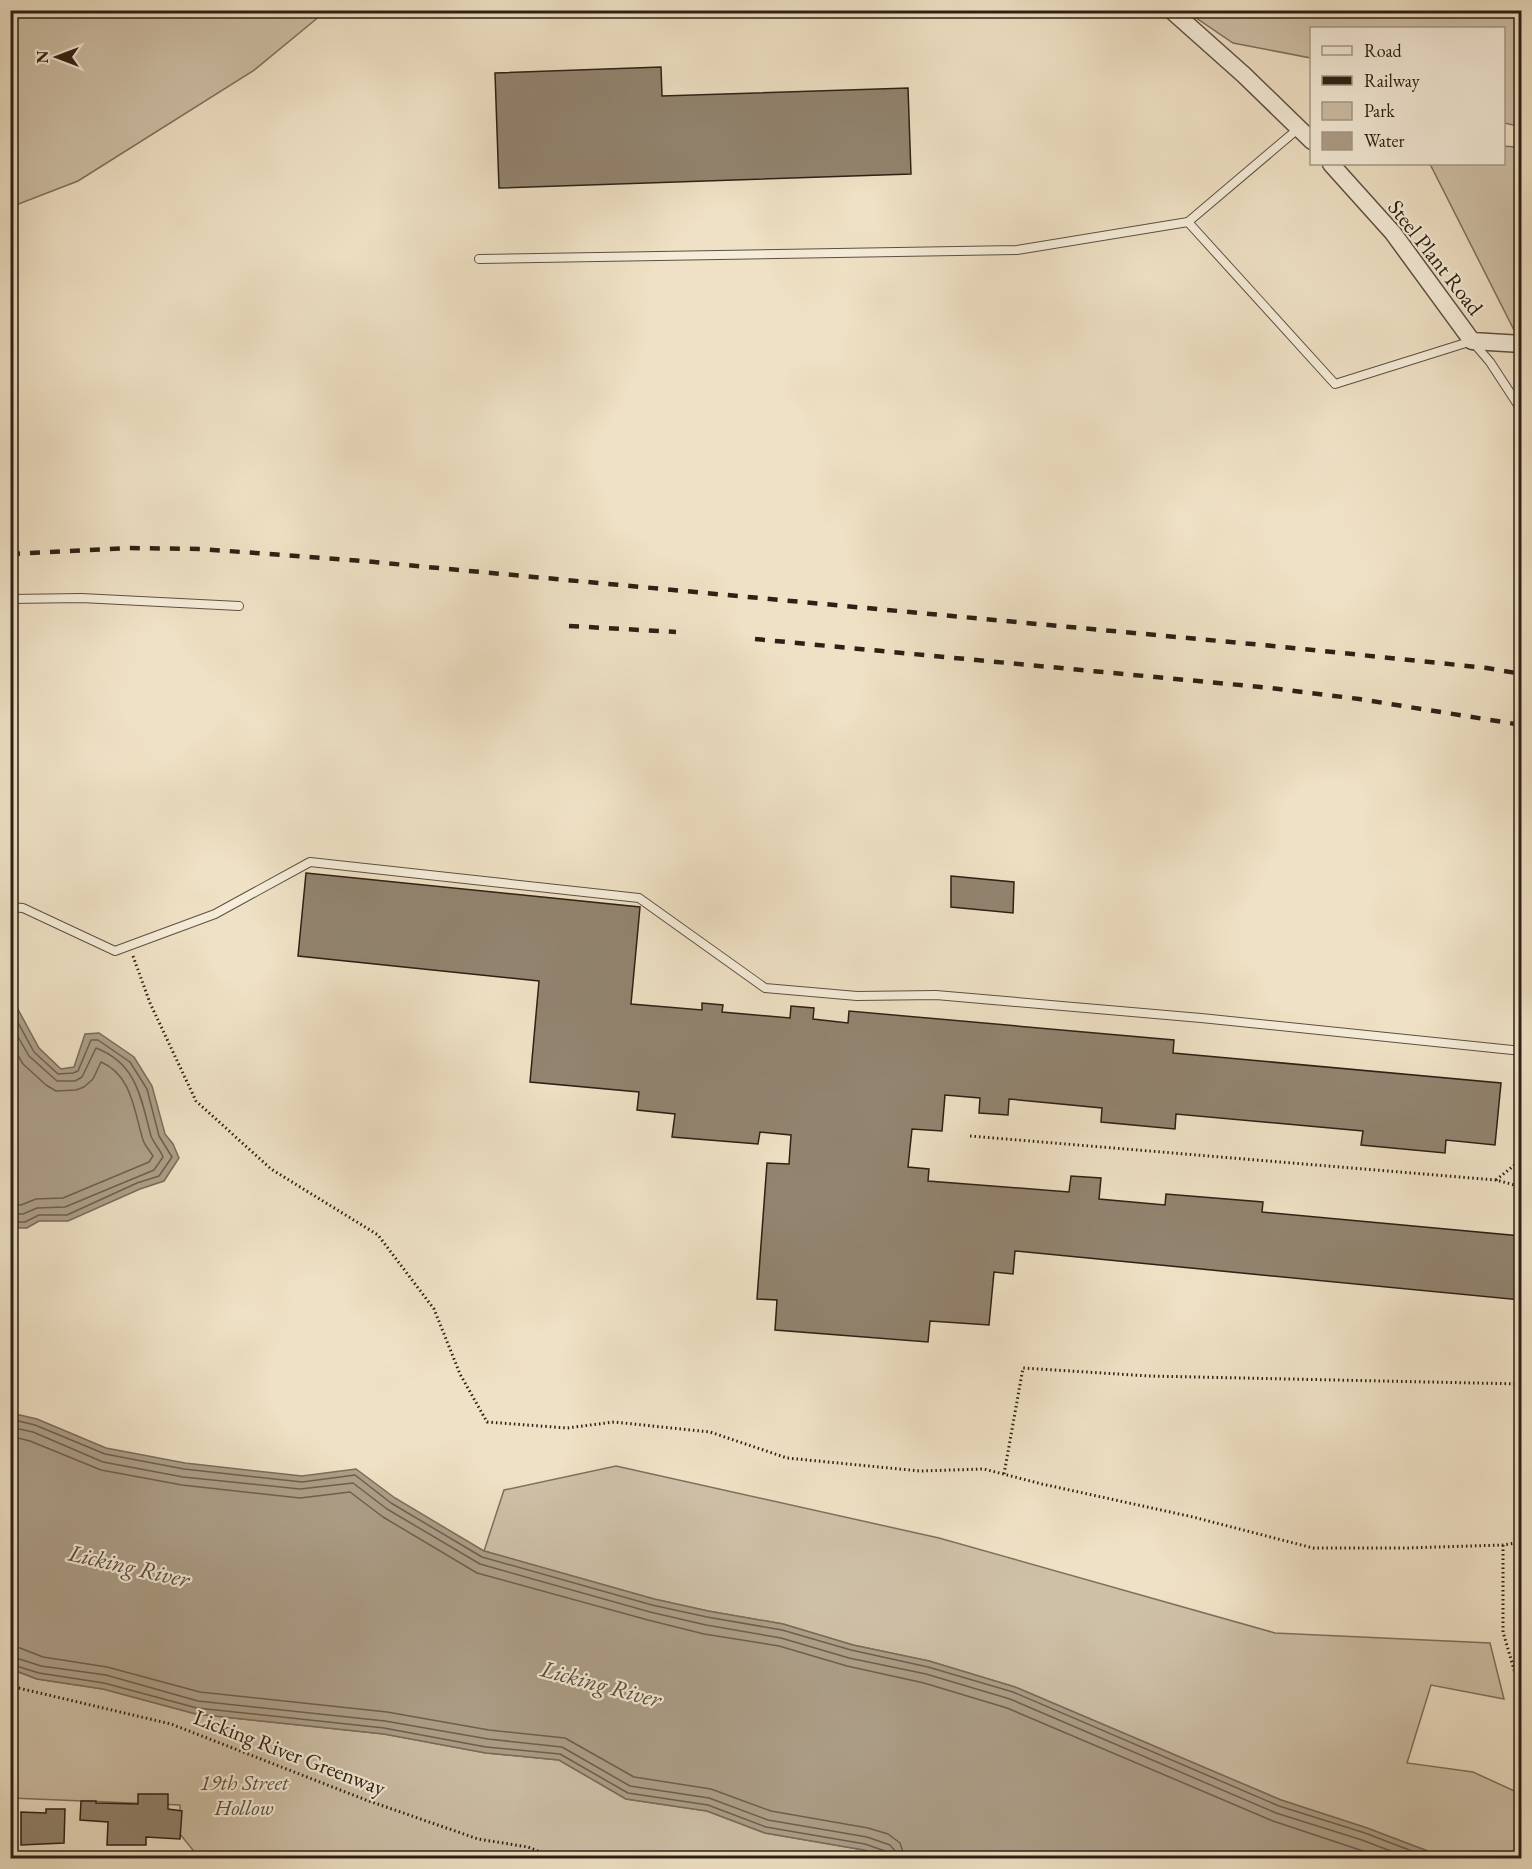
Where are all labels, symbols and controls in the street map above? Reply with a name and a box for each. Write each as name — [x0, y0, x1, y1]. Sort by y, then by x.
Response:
north arrow — [27, 27, 87, 87]
legend — [1310, 27, 1505, 165]
text: Road — [1364, 39, 1403, 62]
text: N — [32, 50, 53, 63]
text: Railway — [1364, 69, 1420, 92]
text: Park — [1364, 99, 1395, 122]
text: Water — [1364, 129, 1405, 152]
street label: Steel Plant Road — [1381, 194, 1490, 322]
water label: Licking River — [65, 1536, 195, 1595]
water label: Licking River — [537, 1652, 667, 1715]
street label: Licking River Greenway — [190, 1702, 390, 1803]
park label: 19th Street Hollow — [200, 1768, 290, 1822]

